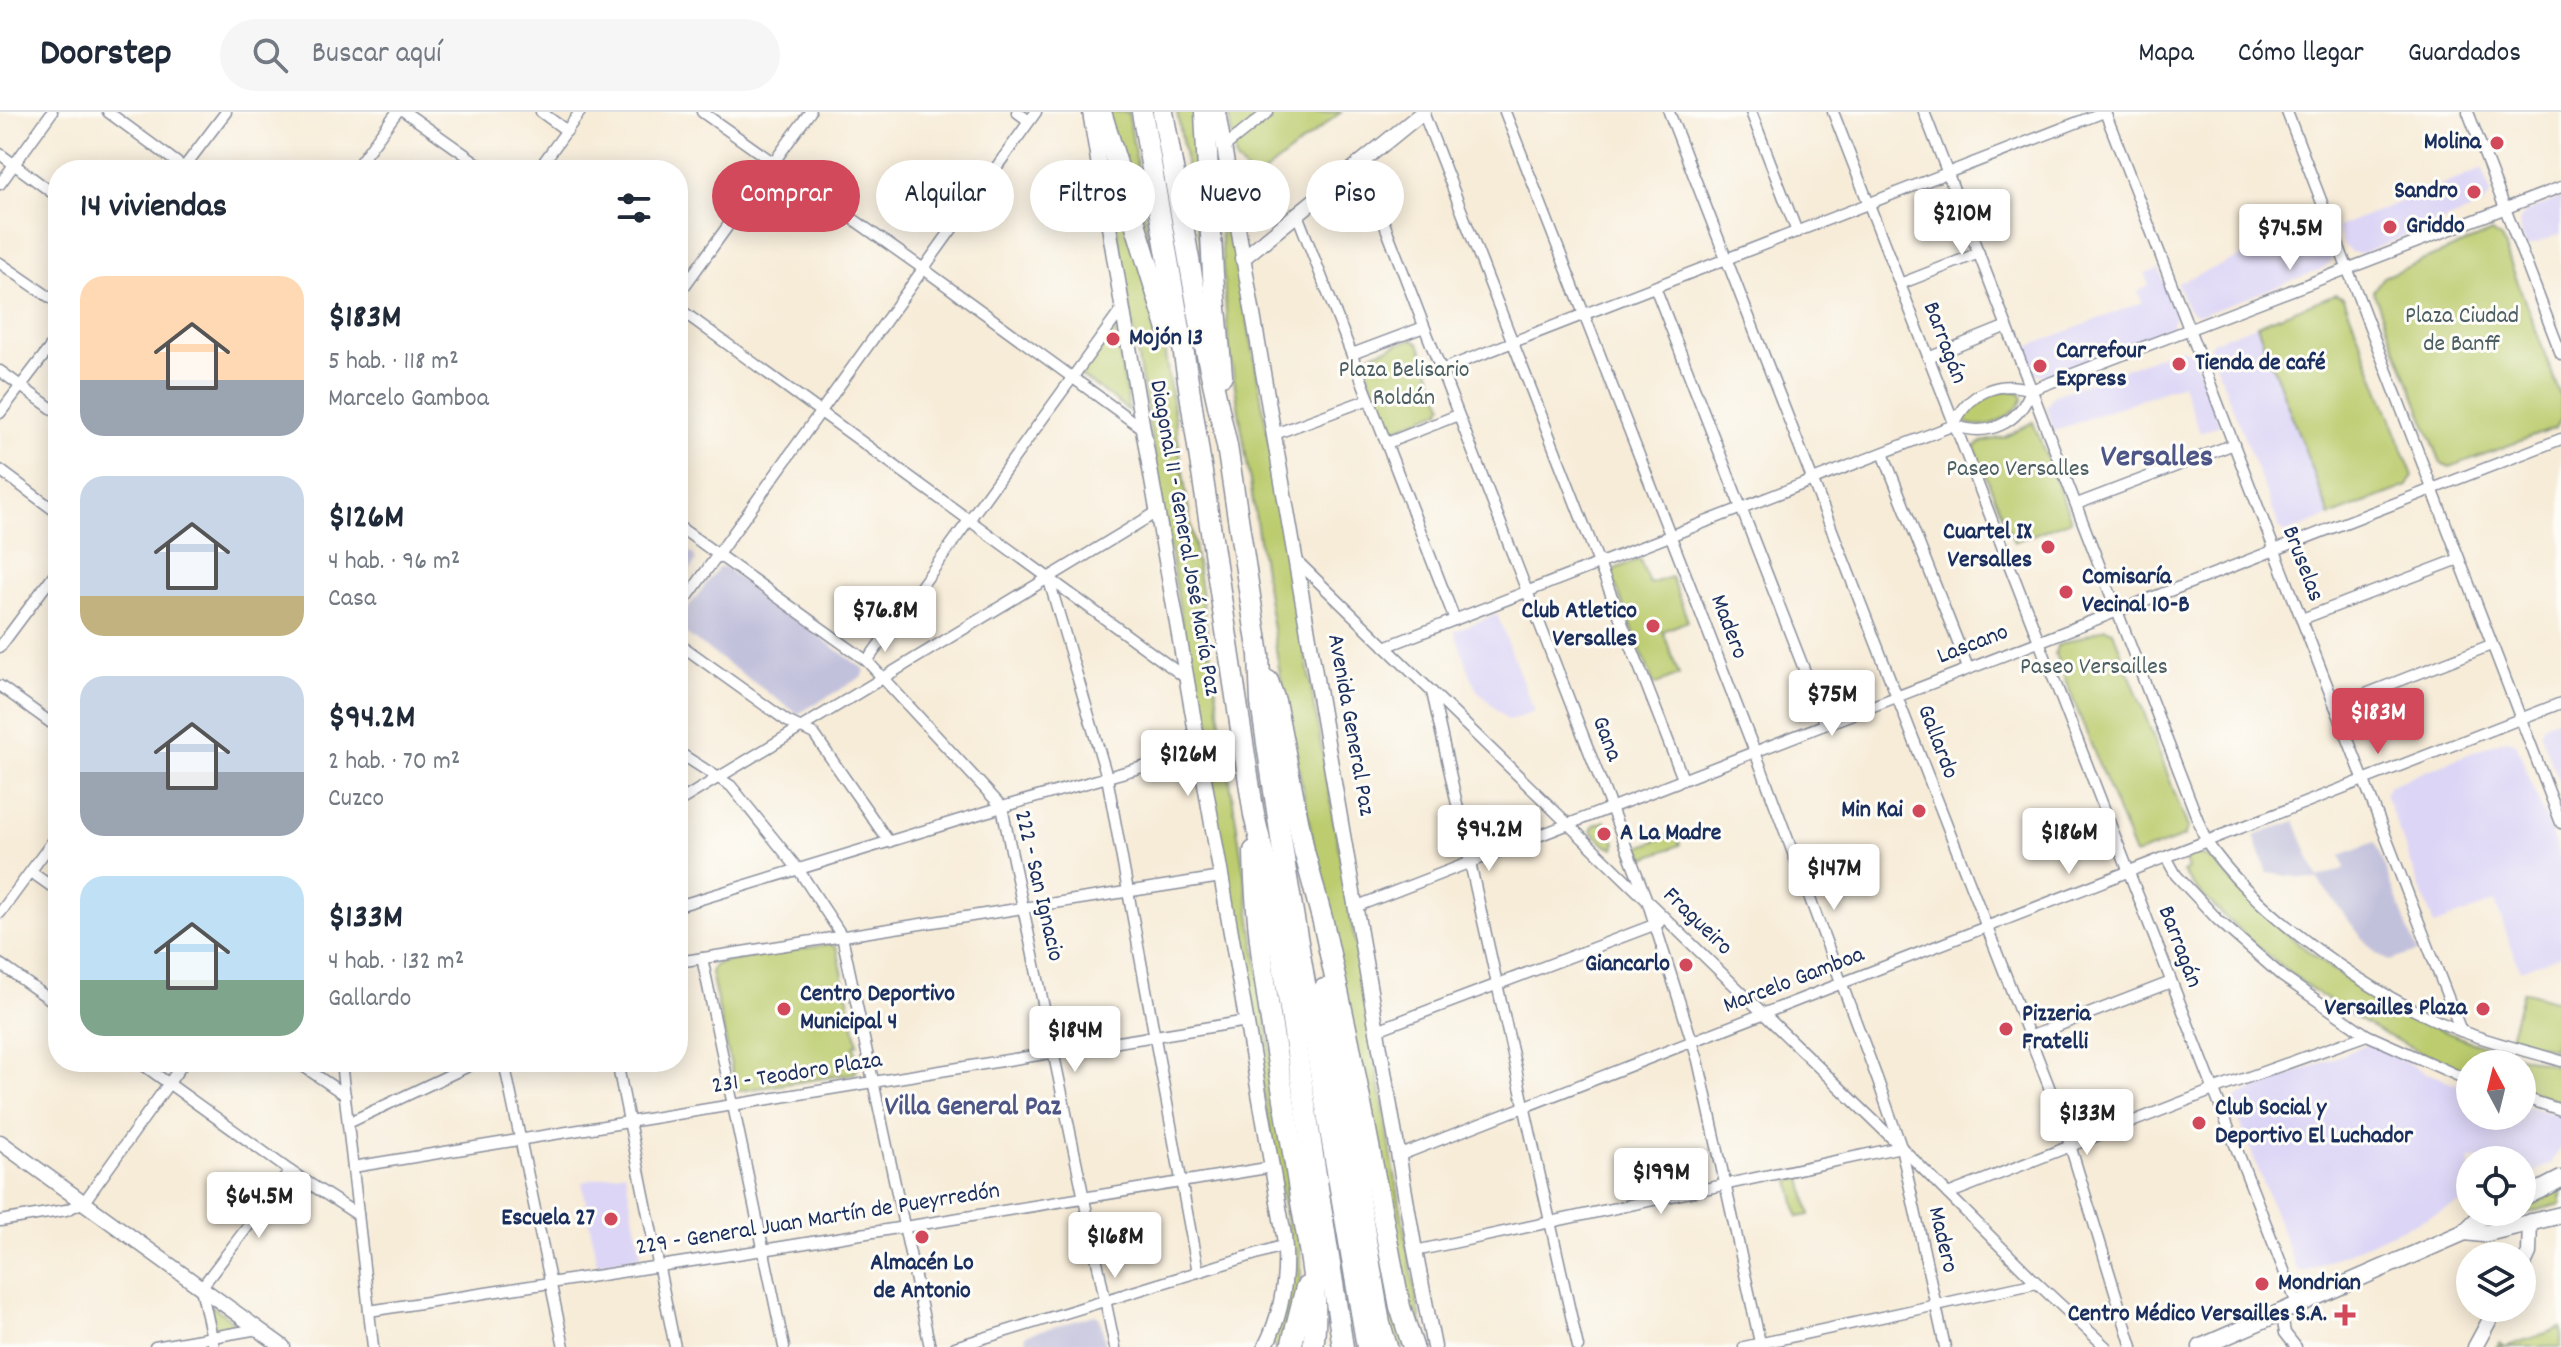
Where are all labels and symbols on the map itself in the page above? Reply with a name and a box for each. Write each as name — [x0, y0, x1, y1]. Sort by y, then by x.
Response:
place label: Molina — [2424, 126, 2482, 160]
marker: Molina — [2488, 134, 2506, 152]
place label: Sandro — [2394, 175, 2458, 209]
marker: Sandro — [2465, 183, 2483, 201]
pin: $210M — [1906, 189, 2018, 257]
pin: $74.5M — [2225, 204, 2355, 272]
place label: Griddo — [2406, 210, 2465, 244]
marker: Griddo — [2381, 218, 2399, 236]
street label: Barragán — [1913, 297, 1975, 389]
park label: Plaza Ciudad de Banff — [2405, 300, 2519, 362]
place label: Mojón 13 — [1129, 322, 1203, 356]
marker: Mojón 13 — [1104, 330, 1122, 348]
place label: Carrefour Express — [2056, 335, 2147, 397]
place label: Tienda de café — [2195, 347, 2326, 381]
park label: Plaza Belisario Roldán — [1338, 354, 1470, 416]
marker: Tienda de café — [2170, 355, 2188, 373]
marker: Carrefour Express — [2031, 357, 2049, 375]
street label: Diagonal 11 - General José María Paz — [1139, 377, 1229, 699]
district label: Versalles — [2101, 436, 2213, 482]
park label: Paseo Versalles — [1946, 453, 2090, 487]
place label: Cuartel IX Versalles — [1943, 516, 2033, 578]
street label: Bruselas — [2272, 521, 2332, 607]
marker: Cuartel IX Versalles — [2039, 538, 2057, 556]
place label: Comisaría Vecinal 10-B — [2082, 561, 2190, 623]
marker: Comisaría Vecinal 10-B — [2057, 583, 2075, 601]
pin: $76.8M — [820, 586, 950, 654]
street label: Madero — [1700, 590, 1756, 664]
place label: Club Atletico Versalles — [1521, 595, 1637, 657]
street label: Lascano — [1932, 616, 2014, 674]
marker: Club Atletico Versalles — [1644, 617, 1662, 635]
street label: Avenida General Paz — [1317, 631, 1383, 819]
park label: Paseo Versailles — [2020, 651, 2168, 685]
pin: $75M — [1785, 670, 1879, 738]
pin: $183M — [2322, 688, 2434, 756]
street label: Gallardo — [1907, 700, 1967, 784]
street label: Gana — [1582, 712, 1630, 767]
pin: $126M — [1132, 730, 1244, 798]
place label: Min Kai — [1841, 794, 1904, 828]
marker: Min Kai — [1910, 802, 1928, 820]
pin: $94.2M — [1424, 805, 1554, 873]
street label: 222 - San Ignacio — [1004, 807, 1072, 965]
pin: $186M — [2013, 808, 2125, 876]
place label: A La Madre — [1620, 817, 1722, 851]
marker: A La Madre — [1595, 825, 1613, 843]
pin: $147M — [1778, 844, 1890, 912]
street label: Fragueiro — [1654, 880, 1740, 964]
street label: Barragán — [2148, 901, 2210, 993]
street label: Marcelo Gamboa — [1719, 938, 1870, 1023]
place label: Giancarlo — [1585, 948, 1670, 982]
marker: Giancarlo — [1677, 956, 1695, 974]
place label: Centro Deportivo Municipal 4 — [800, 978, 955, 1040]
place label: Versailles Plaza — [2324, 992, 2468, 1026]
place label: Pizzeria Fratelli — [2022, 998, 2091, 1060]
marker: Centro Deportivo Municipal 4 — [775, 1000, 793, 1018]
marker: Versailles Plaza — [2474, 1000, 2492, 1018]
pin: $184M — [1019, 1006, 1131, 1074]
marker: Pizzeria Fratelli — [1997, 1020, 2015, 1038]
street label: 231 - Teodoro Plaza — [710, 1044, 885, 1104]
north arrow — [2456, 1050, 2536, 1130]
district label: Villa General Paz — [885, 1089, 1061, 1129]
pin: $133M — [2031, 1089, 2143, 1157]
place label: Club Social y Deportivo El Luchador — [2215, 1092, 2414, 1154]
marker: Club Social y Deportivo El Luchador — [2190, 1114, 2208, 1132]
pin: $199M — [1605, 1148, 1717, 1216]
pin: $64.5M — [194, 1172, 324, 1240]
street label: 229 - General Juan Martín de Pueyrredón — [634, 1174, 1002, 1266]
place label: Escuela 27 — [501, 1202, 595, 1236]
street label: Madero — [1918, 1204, 1966, 1276]
marker: Escuela 27 — [602, 1210, 620, 1228]
pin: $168M — [1059, 1212, 1171, 1280]
marker: Almacén Lo de Antonio — [913, 1228, 931, 1246]
place label: Almacén Lo de Antonio — [870, 1247, 974, 1309]
place label: Mondrian — [2278, 1267, 2361, 1301]
marker: Mondrian — [2253, 1275, 2271, 1293]
place label: Centro Médico Versailles S.A. — [2068, 1298, 2327, 1332]
marker: Centro Médico Versailles S.A. — [2334, 1304, 2356, 1326]

